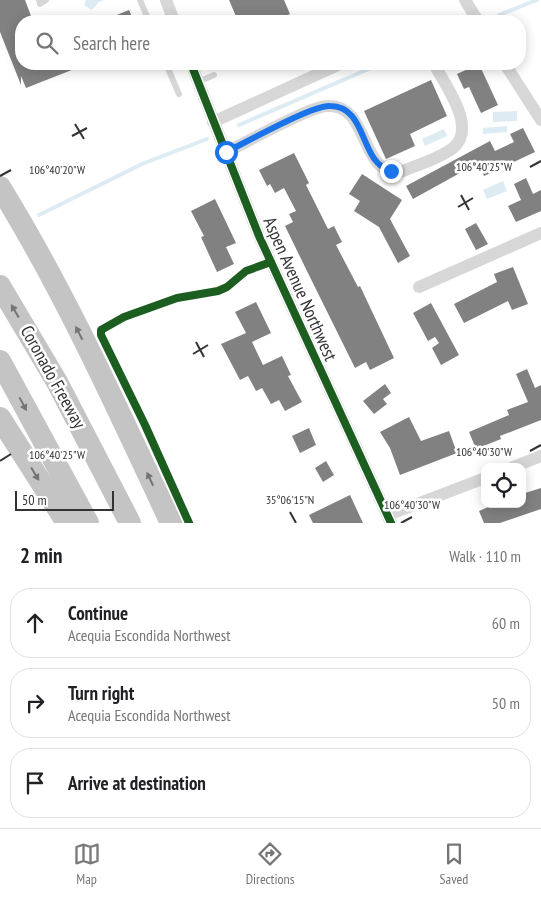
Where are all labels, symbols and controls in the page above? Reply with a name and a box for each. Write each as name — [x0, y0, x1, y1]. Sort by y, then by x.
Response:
search box — [15, 15, 526, 70]
icon: search — [33, 29, 61, 57]
text: Search here — [73, 31, 150, 55]
route start — [215, 141, 238, 164]
text: 106°40'25"W — [456, 159, 512, 174]
route end — [380, 160, 403, 183]
text: 106°40'20"W — [29, 162, 85, 177]
street label: Aspen Avenue Northwest — [258, 213, 343, 364]
one-way arrow — [11, 304, 20, 317]
street label: Coronado Freeway — [16, 321, 91, 432]
one-way arrow — [75, 325, 83, 340]
one-way arrow — [19, 397, 27, 411]
text: 106°40'30"W — [456, 444, 512, 459]
text: 106°40'25"W — [29, 447, 85, 462]
map controls — [481, 463, 526, 508]
button: locate — [481, 463, 526, 508]
one-way arrow — [31, 468, 40, 481]
one-way arrow — [146, 472, 154, 486]
scale bar — [15, 488, 114, 511]
text: 50 m — [22, 491, 47, 509]
text: 35°06'15"N — [266, 492, 314, 507]
text: 106°40'30"W — [384, 497, 440, 512]
text: 2 min — [20, 542, 62, 569]
text: Walk · 110 m — [449, 546, 521, 566]
text: Continue — [68, 601, 128, 625]
icon: ahead — [21, 609, 49, 637]
text: 60 m — [492, 613, 520, 633]
text: Acequia Escondida Northwest — [68, 625, 231, 645]
text: Turn right — [68, 681, 134, 705]
icon: right — [21, 689, 49, 717]
text: 50 m — [492, 693, 520, 713]
text: Acequia Escondida Northwest — [68, 705, 231, 725]
icon: arrive — [21, 769, 49, 797]
text: Arrive at destination — [68, 771, 206, 795]
tab: Map — [73, 840, 101, 888]
tab: Directions — [246, 840, 294, 888]
tab: Saved — [440, 840, 468, 888]

